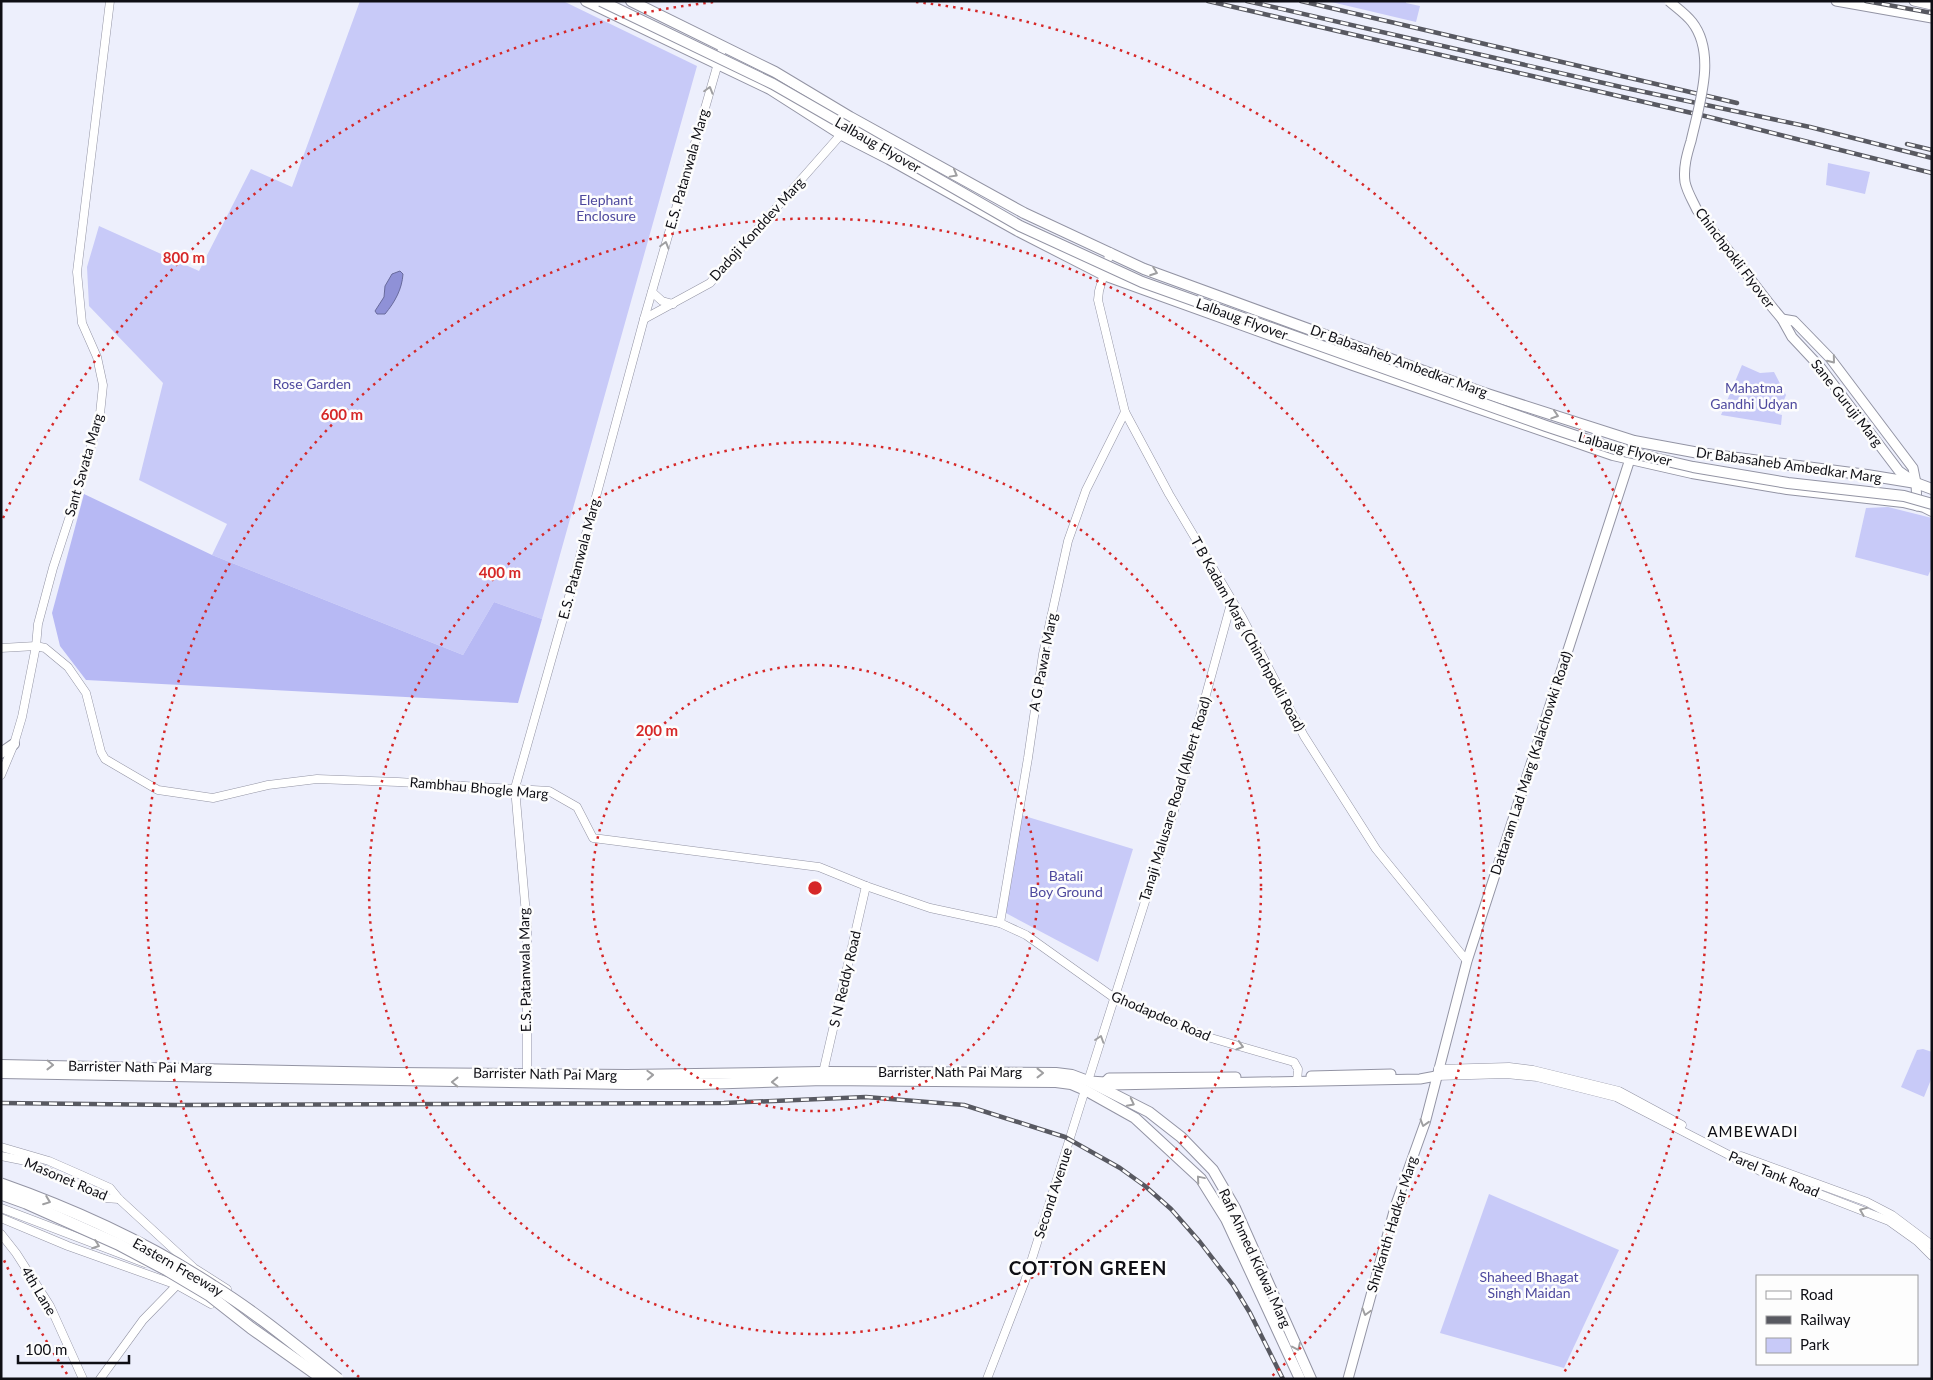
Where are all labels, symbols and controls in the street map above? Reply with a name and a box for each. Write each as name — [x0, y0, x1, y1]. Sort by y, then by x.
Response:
one-way arrow — [704, 86, 714, 94]
street label: E.S. Patanwala Marg — [661, 107, 712, 231]
street label: Lalbaug Flyover — [832, 113, 924, 176]
one-way arrow — [949, 167, 958, 177]
street label: Dadoji Konddev Marg — [706, 173, 808, 284]
park label: Elephant Enclosure — [576, 191, 636, 224]
street label: Chinchpokli Flyover — [1692, 204, 1779, 311]
one-way arrow — [659, 241, 670, 249]
text: 800 m — [163, 248, 205, 266]
one-way arrow — [1150, 266, 1158, 276]
street label: Lalbaug Flyover — [1194, 294, 1290, 343]
street label: Dr Babasaheb Ambedkar Marg — [1308, 321, 1490, 401]
one-way arrow — [1826, 355, 1835, 364]
street label: Sane Guruji Marg — [1808, 356, 1887, 450]
park label: Rose Garden — [273, 375, 351, 392]
park label: Mahatma Gandhi Udyan — [1710, 379, 1798, 412]
text: 600 m — [321, 405, 363, 423]
one-way arrow — [1550, 409, 1558, 419]
street label: Sant Savata Marg — [61, 411, 106, 518]
street label: Lalbaug Flyover — [1576, 428, 1674, 469]
street label: Dr Babasaheb Ambedkar Marg — [1695, 443, 1883, 486]
street label: E.S. Patanwala Marg — [554, 497, 603, 621]
street label: T B Kadam Marg (Chinchpokli Road) — [1188, 533, 1309, 734]
text: 400 m — [479, 563, 521, 581]
street label: A G Pawar Marg — [1025, 611, 1060, 712]
street label: Dattaram Lad Marg (Kalachowki Road) — [1486, 649, 1575, 877]
street label: Tanaji Malusare Road (Albert Road) — [1135, 694, 1214, 903]
text: 200 m — [636, 721, 678, 739]
street label: Rambhau Bhogle Marg — [409, 773, 549, 802]
park label: Batali Boy Ground — [1029, 867, 1103, 900]
centre of rings — [806, 879, 824, 897]
street label: E.S. Patanwala Marg — [515, 908, 534, 1032]
street label: S N Reddy Road — [825, 929, 864, 1029]
street label: Ghodapdeo Road — [1109, 987, 1213, 1044]
one-way arrow — [1094, 1035, 1104, 1044]
one-way arrow — [1236, 1041, 1244, 1051]
street label: Barrister Nath Pai Marg — [68, 1057, 212, 1076]
one-way arrow — [46, 1060, 54, 1070]
street label: Barrister Nath Pai Marg — [878, 1063, 1022, 1080]
street label: Barrister Nath Pai Marg — [473, 1064, 617, 1083]
one-way arrow — [1036, 1068, 1044, 1078]
one-way arrow — [646, 1070, 654, 1080]
one-way arrow — [771, 1076, 779, 1087]
one-way arrow — [451, 1077, 458, 1087]
one-way arrow — [1126, 1097, 1135, 1107]
one-way arrow — [1419, 1118, 1429, 1127]
district label: AMBEWADI — [1707, 1122, 1799, 1140]
street label: Second Avenue — [1030, 1145, 1075, 1240]
street label: Parel Tank Road — [1726, 1147, 1822, 1200]
street label: Masonet Road — [22, 1153, 110, 1204]
street label: Shrikanth Hadkar Marg — [1363, 1154, 1420, 1294]
one-way arrow — [1197, 1176, 1205, 1185]
street label: Rafi Ahmed Kidwai Marg — [1216, 1186, 1295, 1330]
one-way arrow — [42, 1195, 51, 1205]
one-way arrow — [1859, 1207, 1868, 1217]
street label: Eastern Freeway — [130, 1234, 227, 1300]
one-way arrow — [91, 1239, 99, 1249]
district label: COTTON GREEN — [1009, 1256, 1167, 1279]
street label: 4th Lane — [18, 1263, 61, 1318]
park label: Shaheed Bhagat Singh Maidan — [1479, 1268, 1579, 1301]
legend — [1756, 1275, 1918, 1365]
text: Road — [1800, 1285, 1833, 1303]
one-way arrow — [1361, 1307, 1371, 1315]
text: Railway — [1800, 1310, 1851, 1328]
scale bar — [18, 1332, 129, 1364]
text: Park — [1800, 1335, 1830, 1353]
text: 100 m — [25, 1340, 67, 1358]
one-way arrow — [1290, 1342, 1301, 1351]

